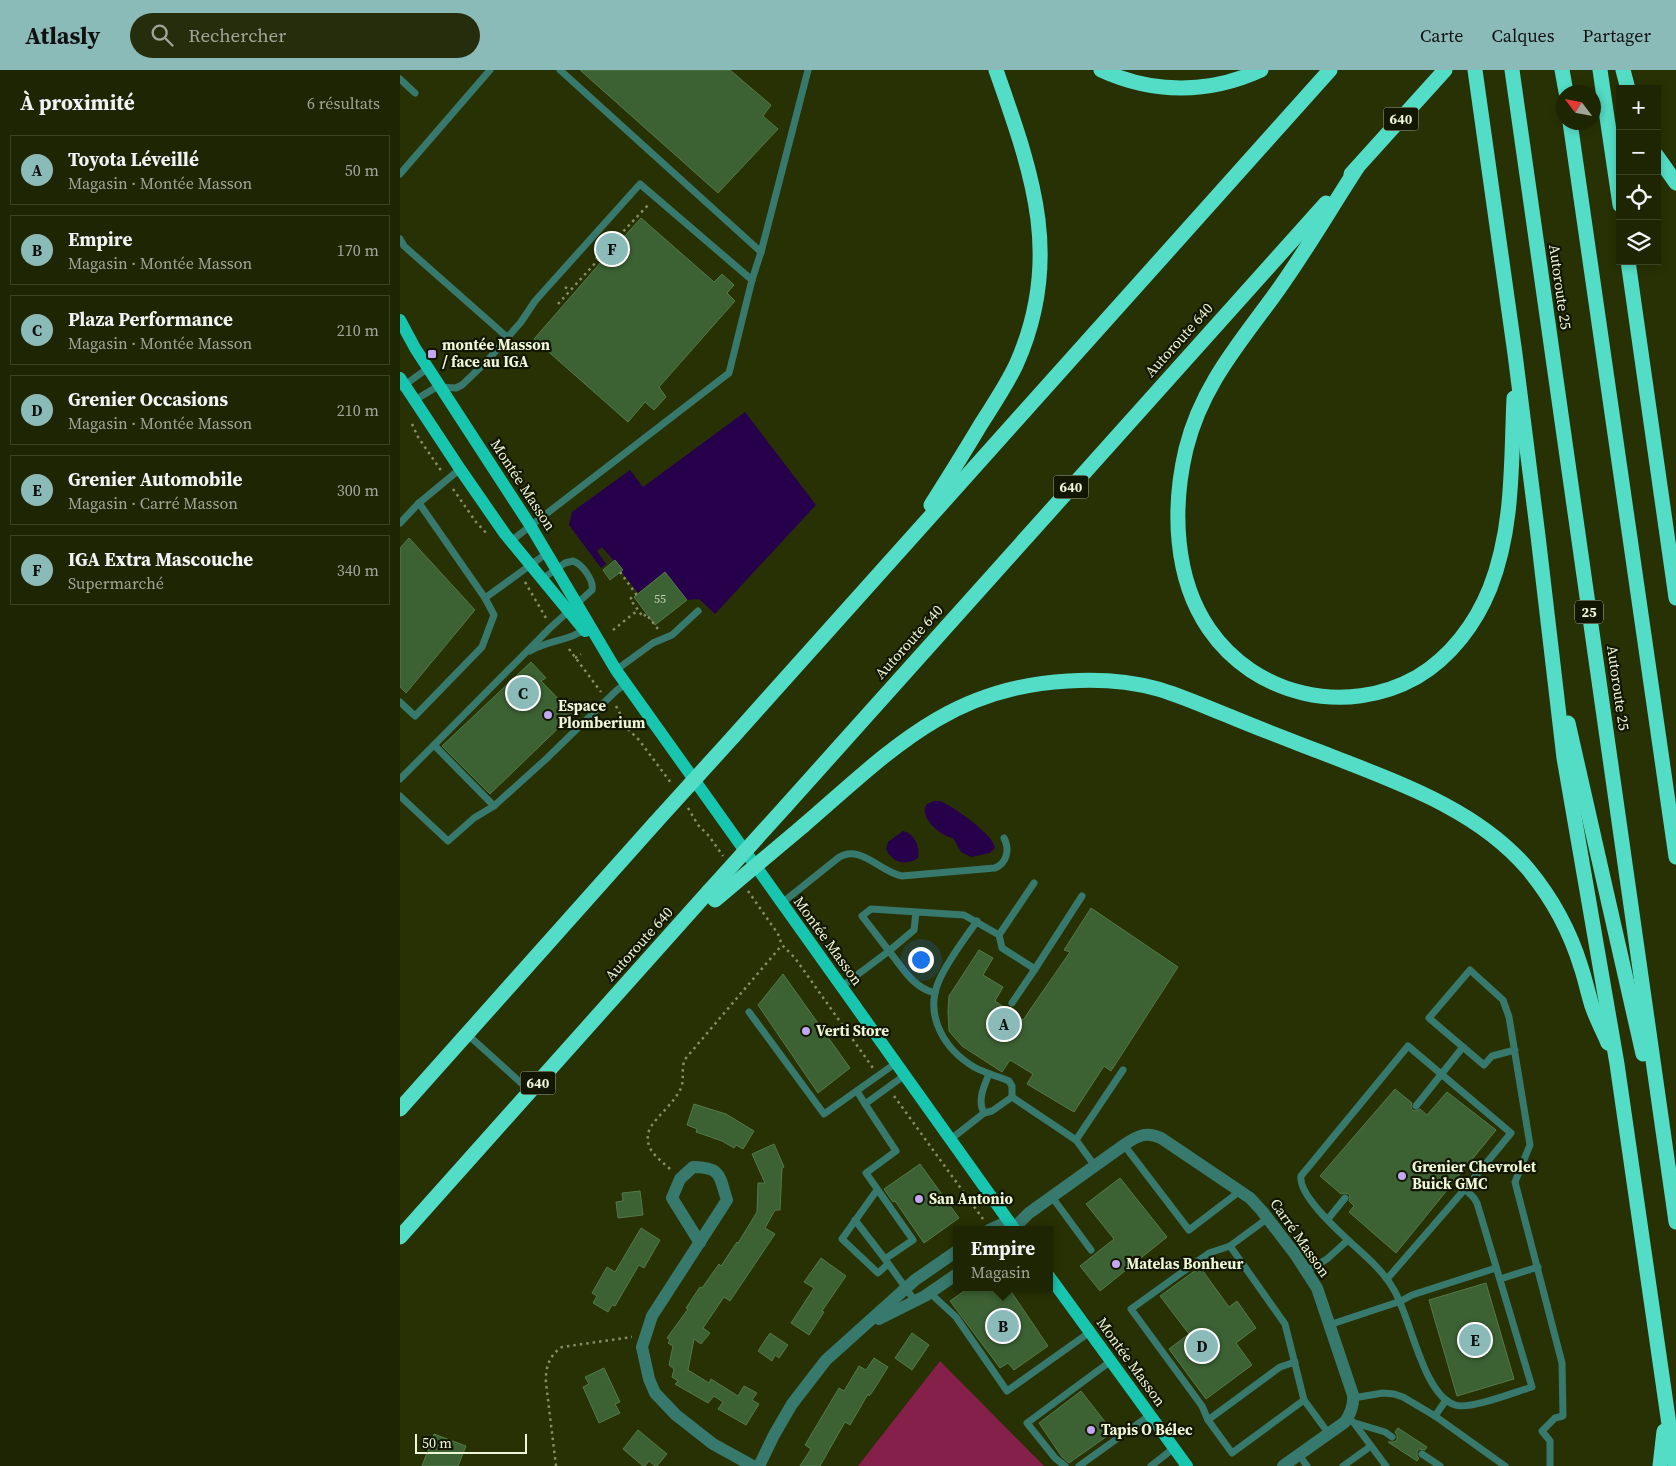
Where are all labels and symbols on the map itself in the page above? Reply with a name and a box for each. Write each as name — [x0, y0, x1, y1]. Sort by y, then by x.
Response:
north arrow — [1556, 85, 1601, 130]
road number: 640 — [1384, 108, 1418, 131]
pin: F — [596, 230, 628, 268]
street label: Autoroute 25 — [1544, 243, 1577, 331]
street label: Autoroute 640 — [1140, 298, 1218, 381]
place label: montée Masson / face au IGA — [442, 334, 550, 372]
marker: montée Masson / face au IGA — [426, 348, 438, 360]
street label: Montée Masson — [486, 435, 561, 535]
road number: 640 — [1054, 476, 1088, 498]
house number: 55 — [654, 591, 666, 607]
street label: Autoroute 640 — [870, 600, 948, 683]
road number: 25 — [1575, 600, 1603, 624]
street label: Autoroute 25 — [1602, 644, 1635, 732]
pin: C — [507, 674, 539, 712]
place label: Espace Plomberium — [558, 695, 646, 733]
marker: Espace Plomberium — [542, 709, 554, 721]
street label: Montée Masson — [789, 892, 868, 990]
street label: Autoroute 640 — [600, 902, 678, 985]
your location — [908, 947, 934, 973]
pin: A — [988, 1005, 1020, 1043]
place label: Verti Store — [816, 1020, 889, 1041]
marker: Verti Store — [800, 1025, 812, 1037]
road number: 640 — [520, 1071, 556, 1094]
place label: Grenier Chevrolet Buick GMC — [1412, 1156, 1537, 1194]
marker: Grenier Chevrolet Buick GMC — [1396, 1170, 1408, 1182]
place label: San Antonio — [929, 1188, 1014, 1209]
marker: San Antonio — [913, 1193, 925, 1205]
street label: Carré Masson — [1265, 1194, 1335, 1281]
place label: Matelas Bonheur — [1126, 1253, 1243, 1274]
marker: Matelas Bonheur — [1110, 1258, 1122, 1270]
pin: B — [987, 1307, 1019, 1345]
street label: Montée Masson — [1092, 1313, 1171, 1411]
pin: E — [1459, 1321, 1491, 1359]
pin: D — [1186, 1327, 1218, 1365]
place label: Tapis O Bélec — [1101, 1419, 1193, 1440]
marker: Tapis O Bélec — [1085, 1424, 1097, 1436]
scale bar — [415, 1431, 528, 1454]

